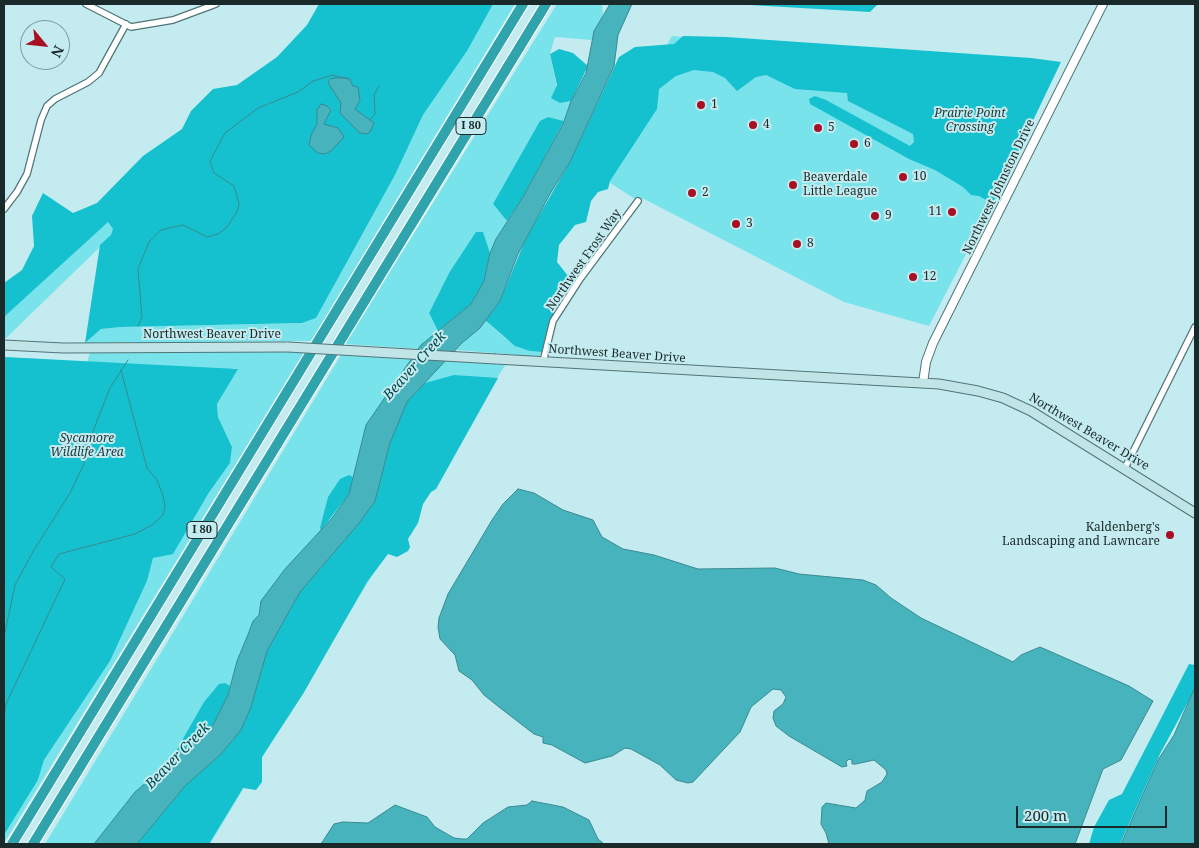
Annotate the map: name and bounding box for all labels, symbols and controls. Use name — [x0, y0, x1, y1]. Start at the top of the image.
north arrow — [20, 20, 70, 70]
text: N — [47, 42, 69, 61]
place label: 1 — [711, 98, 718, 112]
marker: 1 — [695, 99, 707, 111]
park label: Prairie Point Crossing — [934, 107, 1006, 135]
street label: Northwest Johnston Drive — [960, 117, 1038, 257]
road number: I 80 — [456, 118, 486, 134]
place label: 4 — [763, 118, 770, 132]
marker: 4 — [747, 119, 759, 131]
place label: 5 — [828, 121, 835, 135]
marker: 5 — [812, 122, 824, 134]
place label: 6 — [864, 137, 871, 151]
marker: 6 — [848, 138, 860, 150]
place label: 10 — [913, 170, 926, 184]
place label: Beaverdale Little League — [803, 171, 877, 199]
marker: 10 — [897, 171, 909, 183]
marker: Beaverdale Little League — [787, 179, 799, 191]
place label: 2 — [702, 186, 709, 200]
marker: 2 — [686, 187, 698, 199]
place label: 11 — [929, 205, 942, 219]
marker: 11 — [946, 206, 958, 218]
street label: Northwest Frost Way — [544, 207, 624, 313]
place label: 9 — [885, 209, 892, 223]
marker: 9 — [869, 210, 881, 222]
place label: 3 — [746, 217, 753, 231]
marker: 3 — [730, 218, 742, 230]
place label: 8 — [807, 237, 814, 251]
marker: 8 — [791, 238, 803, 250]
place label: 12 — [923, 270, 936, 284]
marker: 12 — [907, 271, 919, 283]
street label: Northwest Beaver Drive — [143, 328, 281, 342]
water label: Beaver Creek — [380, 329, 450, 403]
street label: Northwest Beaver Drive — [548, 342, 686, 366]
street label: Northwest Beaver Drive — [1026, 390, 1152, 474]
park label: Sycamore Wildlife Area — [50, 432, 124, 460]
place label: Kaldenberg's Landscaping and Lawncare — [1002, 521, 1160, 549]
road number: I 80 — [187, 522, 217, 538]
marker: Kaldenberg's Landscaping and Lawncare — [1164, 529, 1176, 541]
water label: Beaver Creek — [142, 719, 214, 793]
scale bar — [1019, 796, 1170, 828]
text: 200 m — [1024, 805, 1067, 825]

